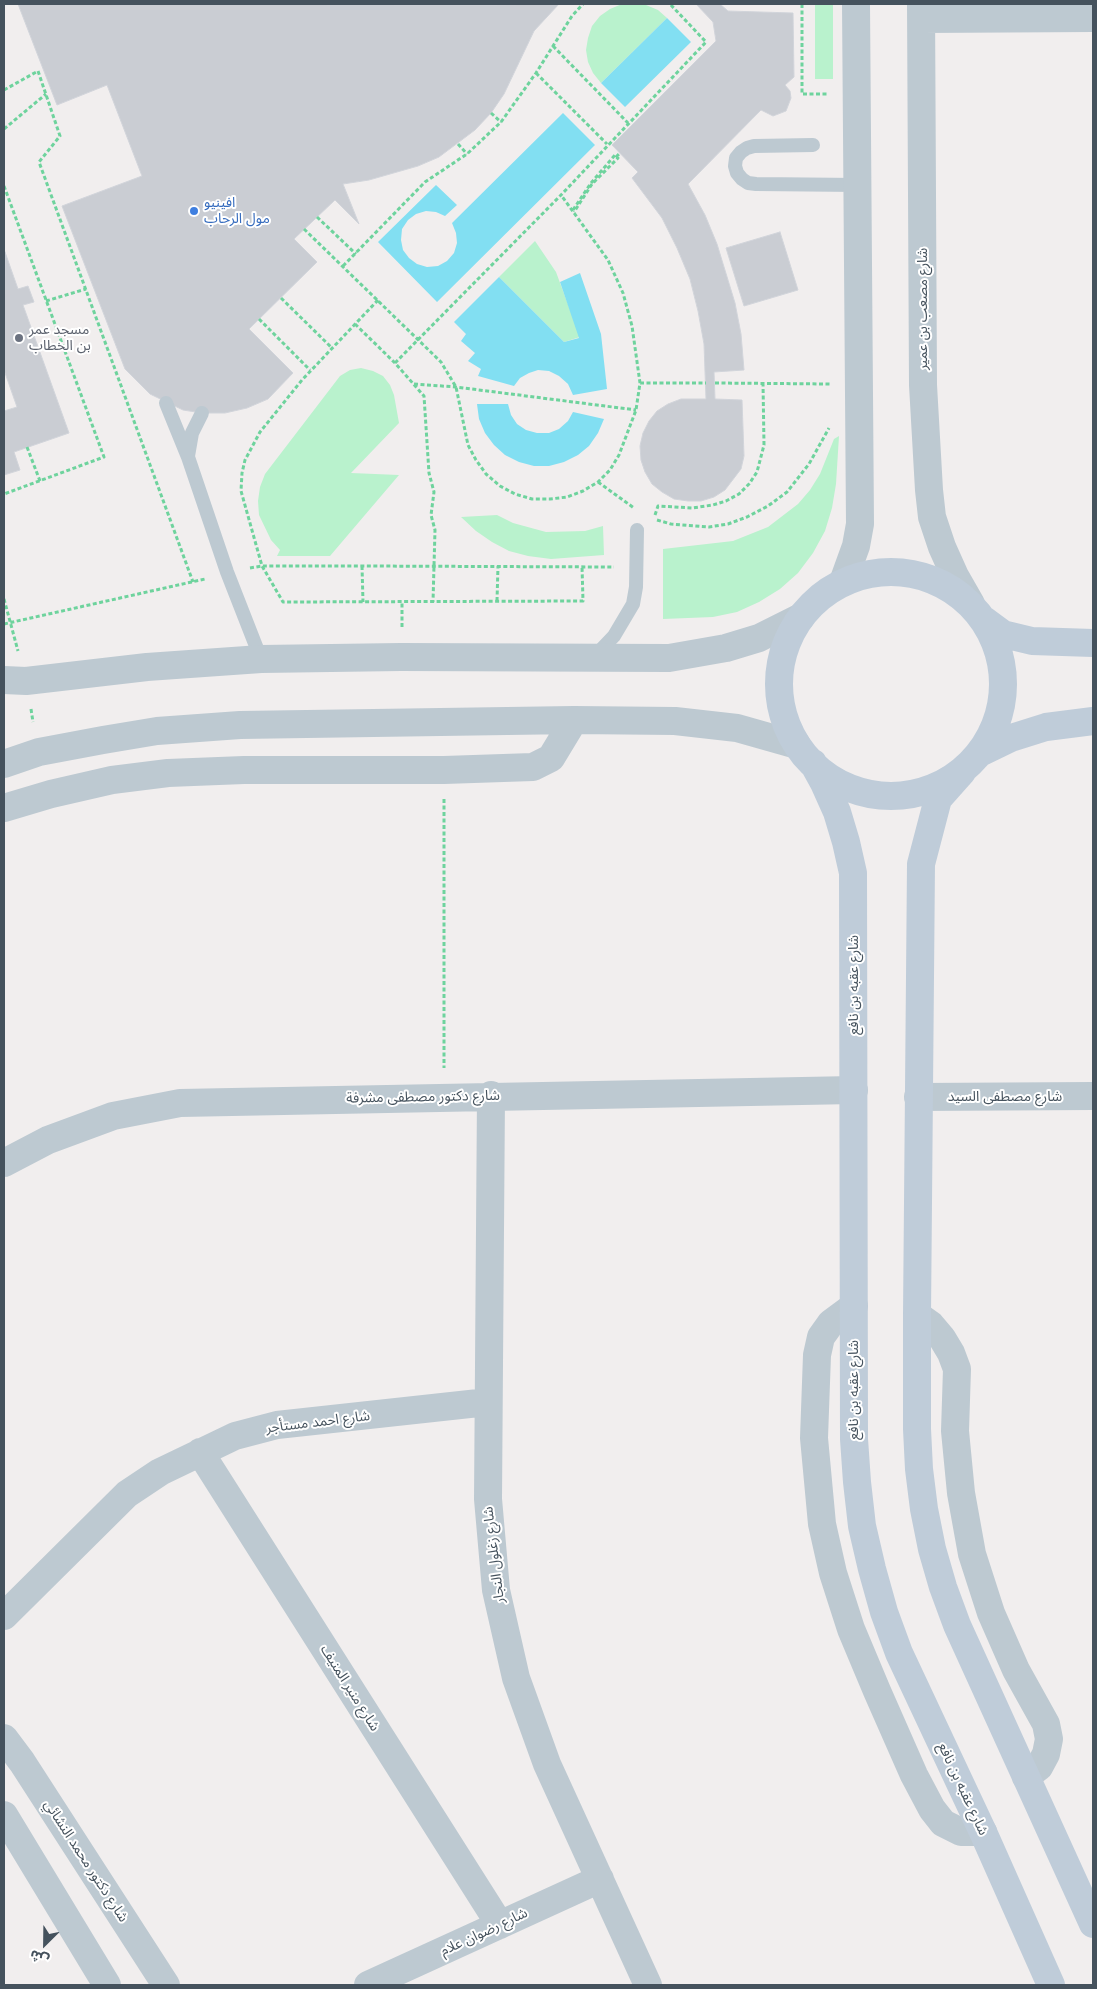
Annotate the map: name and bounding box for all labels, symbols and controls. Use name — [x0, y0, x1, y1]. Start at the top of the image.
place label: افينيو مول الرحاب — [204, 195, 270, 228]
marker: افينيو مول الرحاب — [188, 205, 200, 217]
street label: شارع مصعب بن عمير — [915, 248, 931, 370]
place label: مسجد عمر بن الخطاب — [29, 322, 91, 354]
marker: مسجد عمر بن الخطاب — [13, 332, 25, 344]
street label: شارع عقبه بن نافع — [846, 935, 862, 1035]
street label: شارع دكتور مصطفى مشرفة — [346, 1087, 500, 1107]
street label: شارع مصطفى السيد — [948, 1089, 1062, 1105]
street label: شارع عقبه بن نافع — [846, 1340, 862, 1440]
street label: شارع احمد مستأجر — [265, 1407, 371, 1437]
street label: شارع زغلول النجار — [480, 1506, 508, 1604]
street label: شارع منير المنيف — [317, 1642, 383, 1734]
street label: شارع عقبه بن نافع — [934, 1740, 992, 1838]
street label: شارع دكتور محمد النشائي — [40, 1797, 132, 1925]
street label: شارع رضوان علام — [438, 1904, 530, 1960]
north arrow — [20, 1919, 70, 1969]
text: ش — [27, 1947, 51, 1970]

